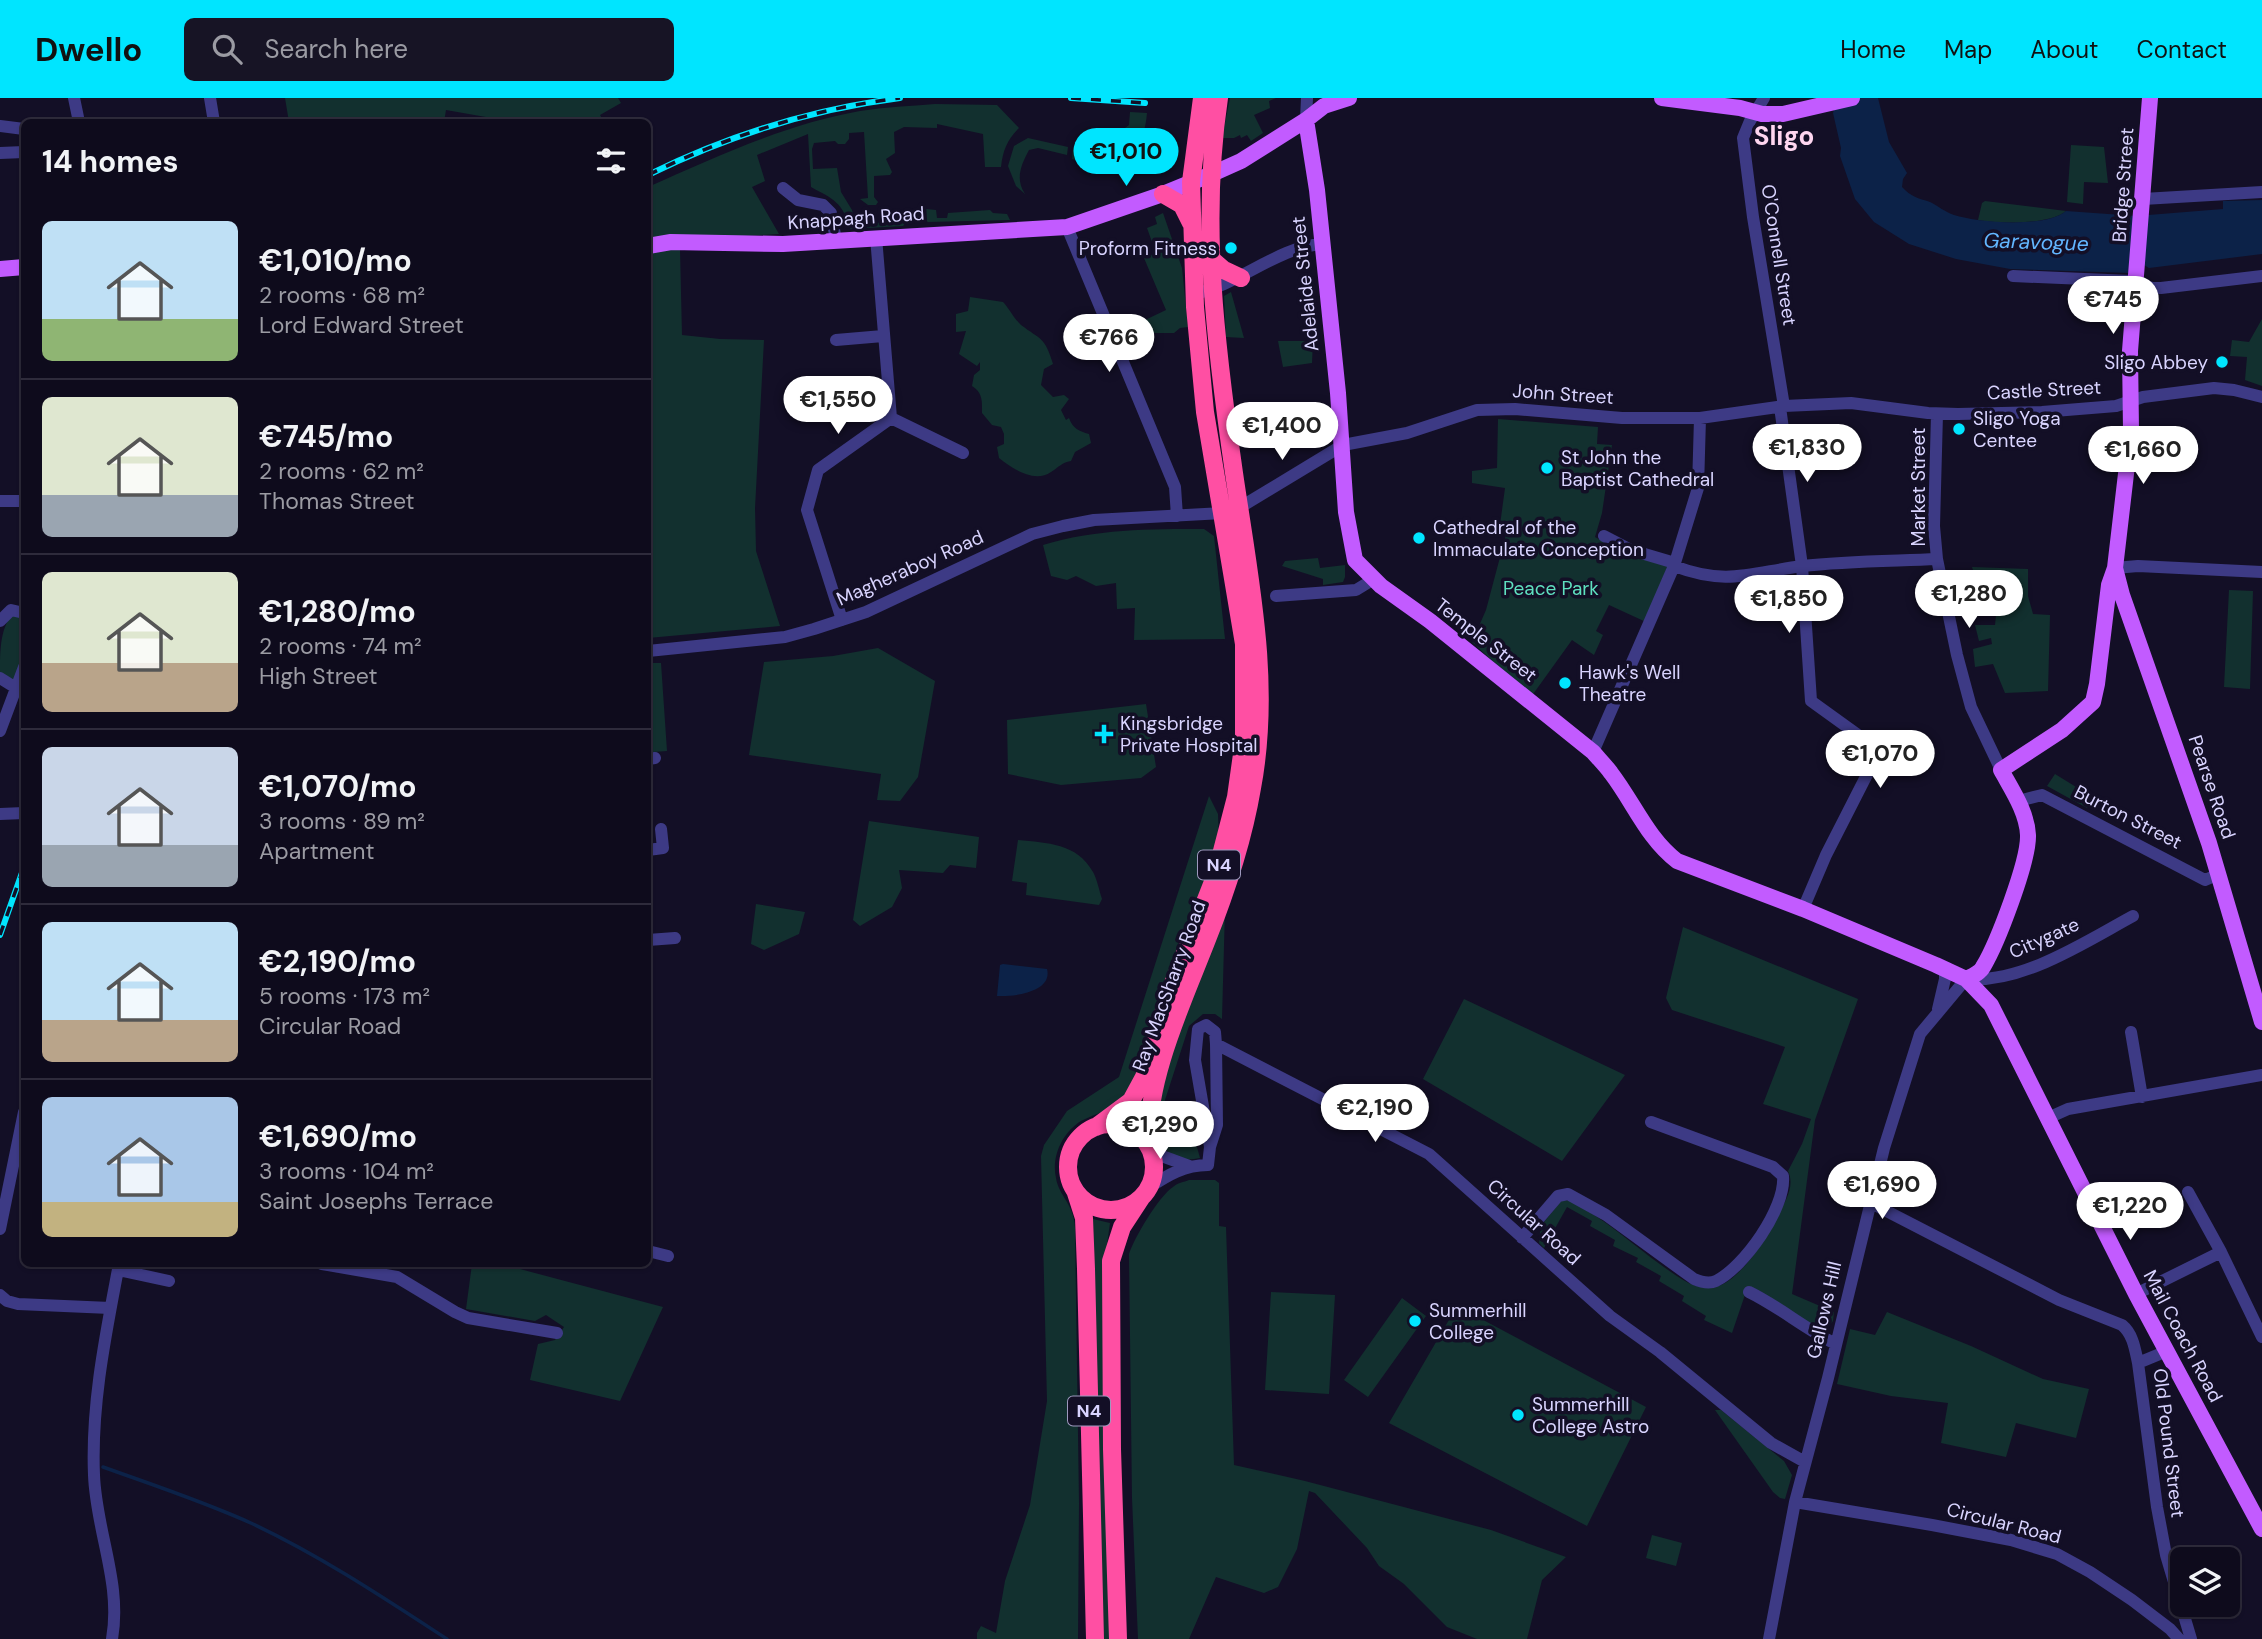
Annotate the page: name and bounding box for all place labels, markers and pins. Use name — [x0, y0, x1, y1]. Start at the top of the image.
pin: €1,010 — [1069, 129, 1183, 188]
place label: Proform Fitness — [1079, 236, 1217, 261]
marker: Proform Fitness — [1223, 240, 1239, 256]
pin: €745 — [2072, 276, 2154, 336]
pin: €766 — [1068, 314, 1150, 374]
place label: Sligo Abbey — [2104, 350, 2208, 375]
marker: Sligo Abbey — [2214, 354, 2230, 370]
pin: €1,550 — [781, 376, 895, 436]
pin: €1,400 — [1225, 402, 1339, 462]
place label: Sligo Yoga Centee — [1973, 406, 2061, 453]
marker: Sligo Yoga Centee — [1951, 421, 1967, 437]
pin: €1,830 — [1750, 424, 1864, 484]
pin: €1,660 — [2086, 426, 2200, 486]
place label: St John the Baptist Cathedral — [1561, 445, 1714, 492]
marker: St John the Baptist Cathedral — [1539, 460, 1555, 476]
place label: Cathedral of the Immaculate Conception — [1433, 515, 1644, 562]
marker: Cathedral of the Immaculate Conception — [1411, 530, 1427, 546]
pin: €1,280 — [1912, 570, 2026, 630]
pin: €1,850 — [1732, 575, 1846, 635]
place label: Hawk's Well Theatre — [1579, 660, 1680, 707]
marker: Hawk's Well Theatre — [1557, 675, 1573, 691]
place label: Kingsbridge Private Hospital — [1120, 711, 1257, 758]
marker: Kingsbridge Private Hospital — [1094, 724, 1114, 744]
pin: €1,070 — [1823, 730, 1937, 790]
pin: €2,190 — [1318, 1084, 1432, 1144]
pin: €1,290 — [1103, 1102, 1217, 1161]
pin: €1,690 — [1825, 1162, 1939, 1221]
pin: €1,220 — [2073, 1182, 2187, 1242]
place label: Summerhill College — [1429, 1298, 1527, 1345]
marker: Summerhill College — [1407, 1313, 1423, 1329]
place label: Summerhill College Astro — [1532, 1392, 1649, 1439]
marker: Summerhill College Astro — [1510, 1407, 1526, 1423]

